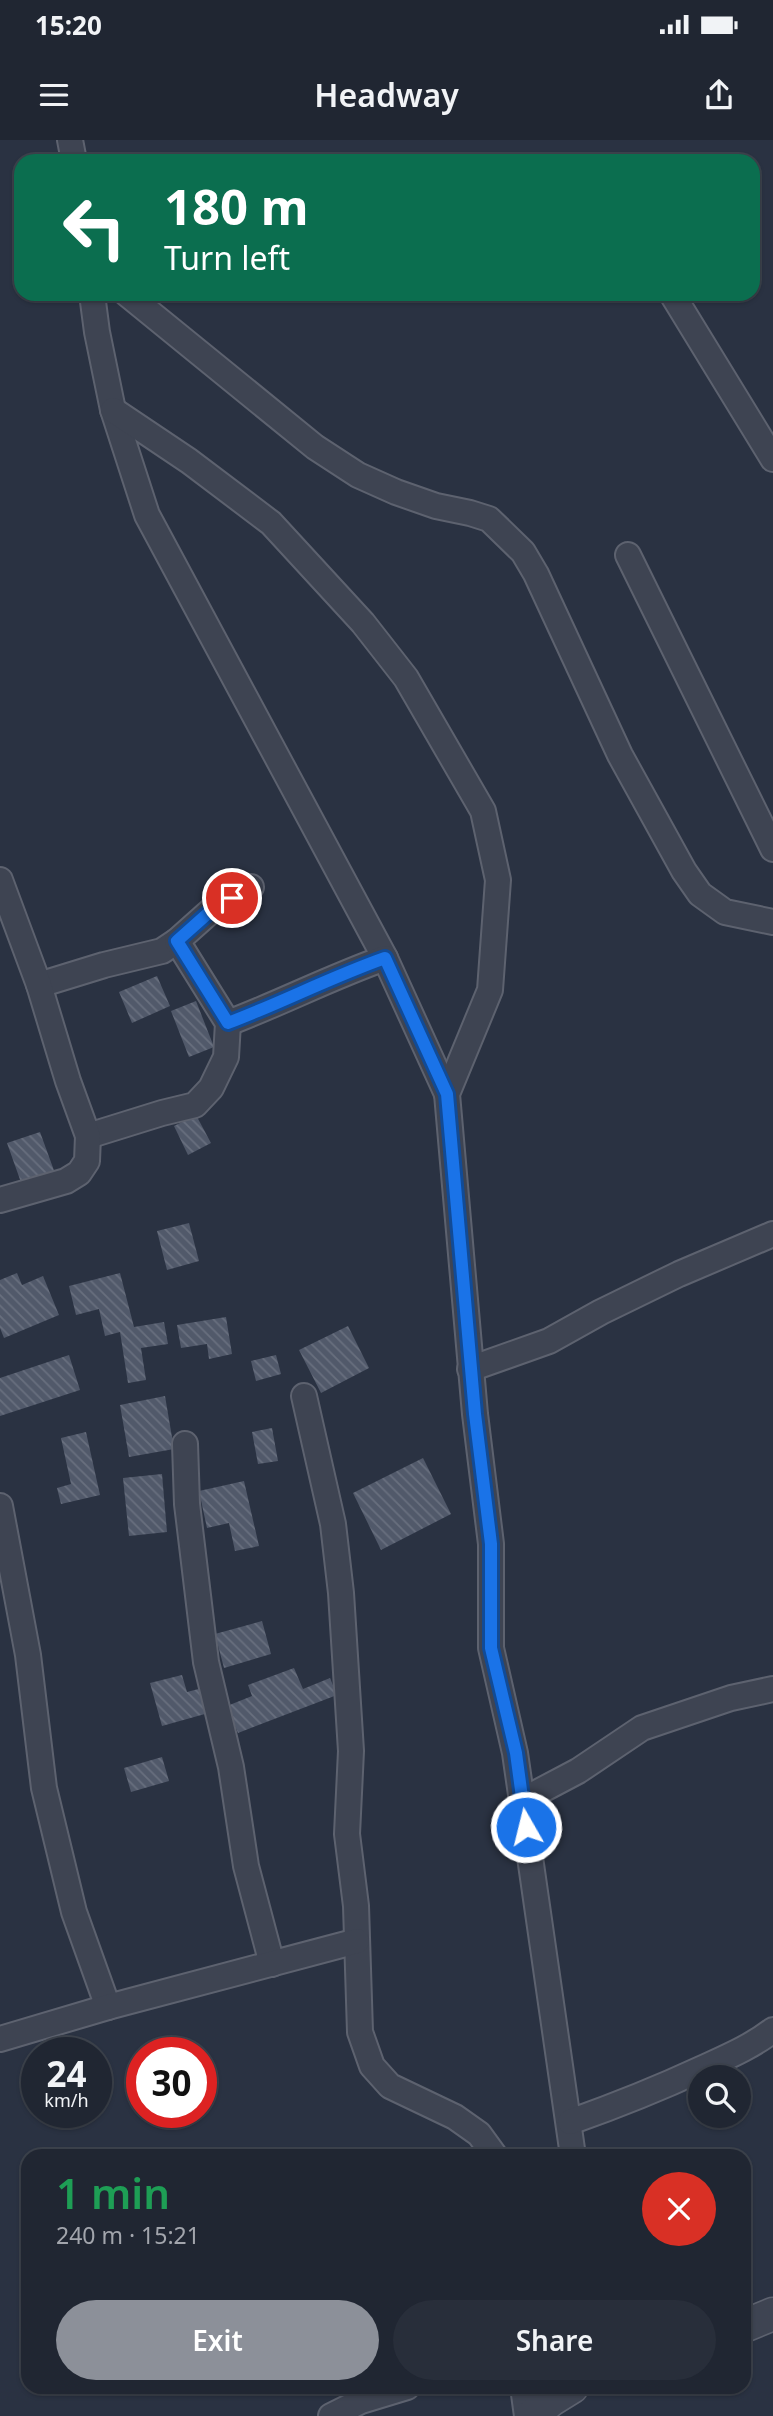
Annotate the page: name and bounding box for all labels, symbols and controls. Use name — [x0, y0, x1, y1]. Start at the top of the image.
text: 15:20 — [35, 7, 102, 43]
text: Headway — [314, 73, 459, 116]
icon: menu — [35, 76, 73, 114]
icon: share — [700, 76, 738, 114]
text: 180 m — [164, 173, 309, 239]
icon: left — [49, 182, 140, 273]
text: Turn left — [164, 236, 290, 279]
pin — [202, 868, 262, 928]
icon: arrive — [213, 879, 251, 917]
position arrow — [489, 1790, 563, 1864]
speed limit sign: 30 — [126, 2037, 217, 2128]
text: 24 — [46, 2050, 87, 2097]
map controls — [688, 2065, 751, 2128]
button: search — [688, 2065, 751, 2128]
text: km/h — [44, 2088, 89, 2112]
text: 1 min — [56, 2164, 170, 2221]
button: close — [642, 2172, 716, 2246]
text: 240 m · 15:21 — [56, 2219, 200, 2251]
button: Exit — [56, 2300, 379, 2380]
button: Share — [393, 2300, 716, 2380]

